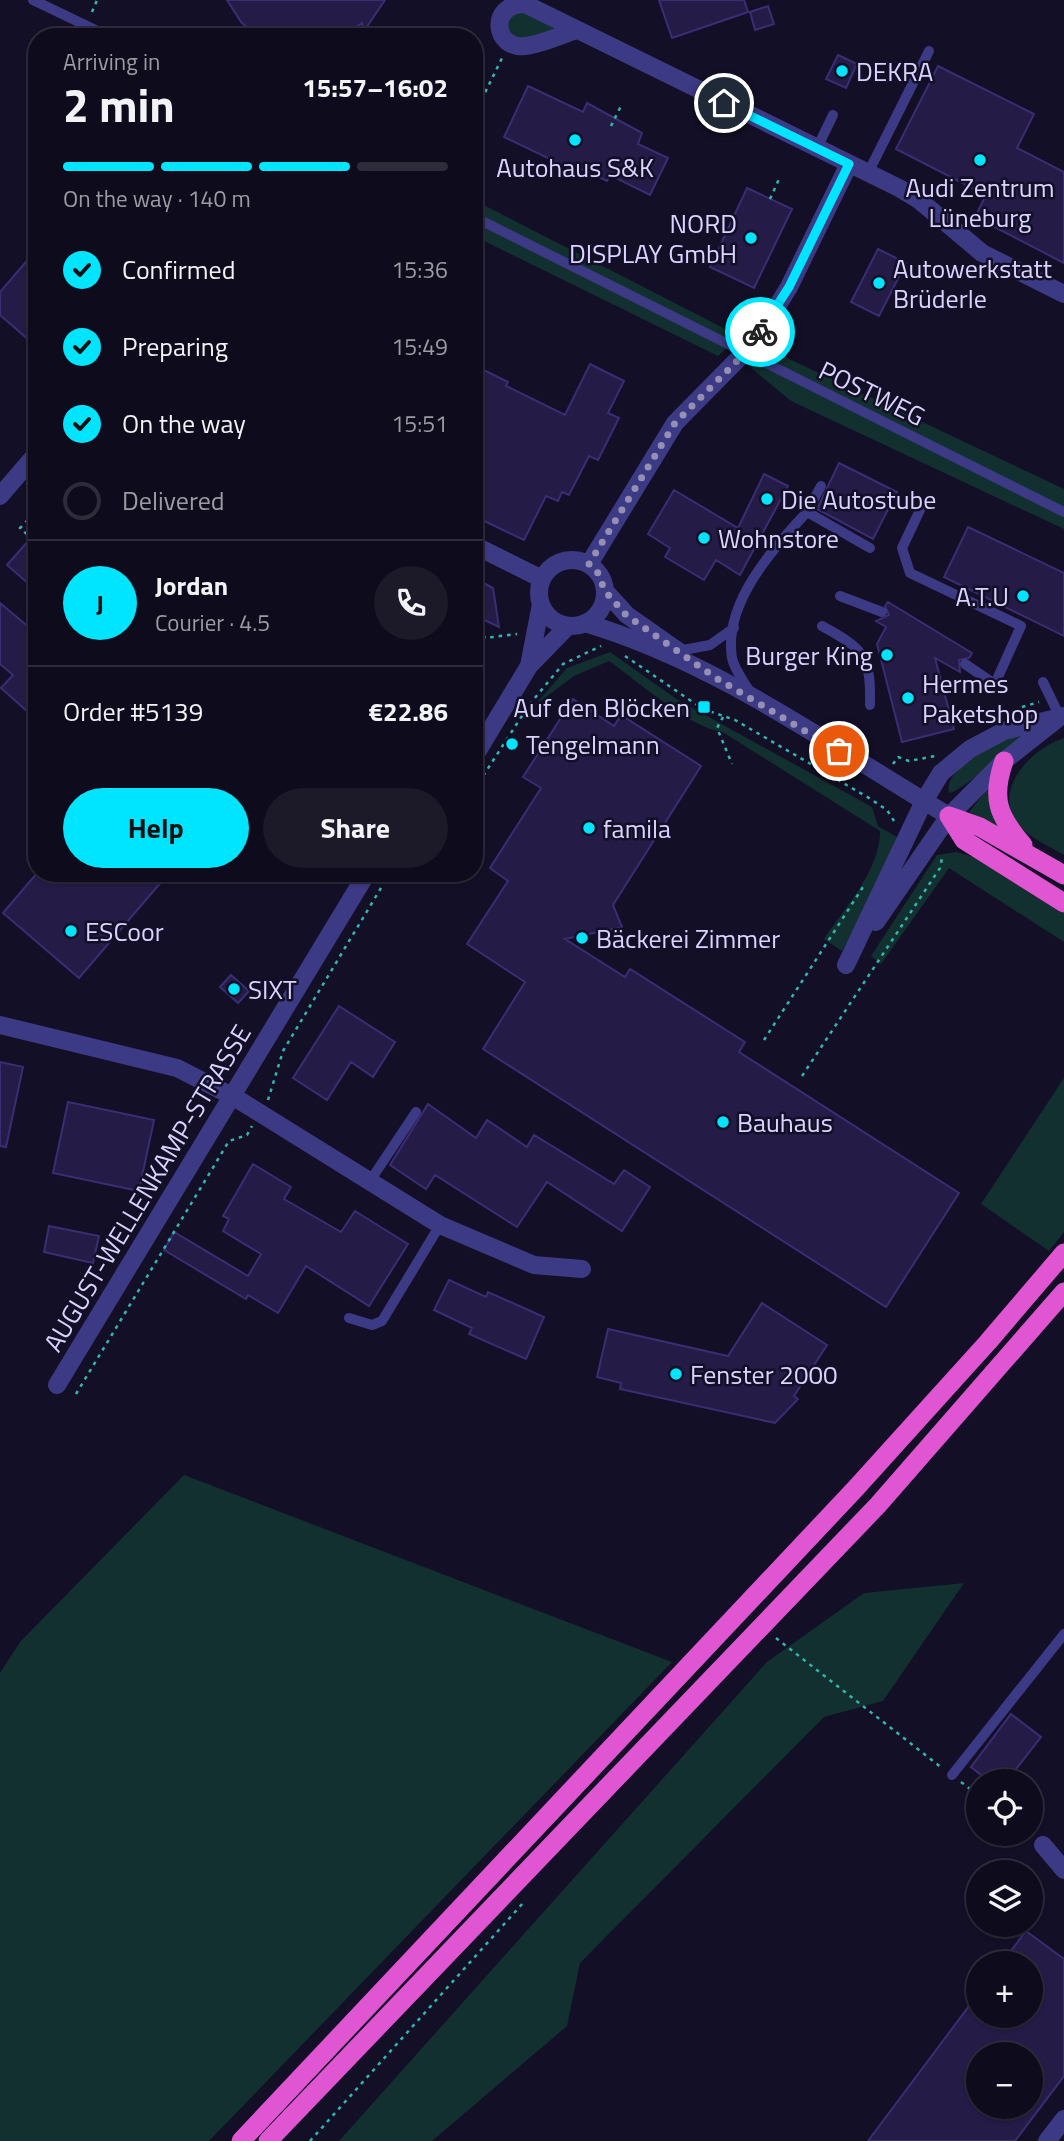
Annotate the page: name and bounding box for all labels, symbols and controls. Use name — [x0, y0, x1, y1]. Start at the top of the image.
text: Arriving in — [63, 44, 160, 79]
place label: DEKRA — [856, 52, 933, 91]
marker: DEKRA — [834, 63, 850, 79]
text: 15:57–16:02 — [302, 68, 448, 107]
text: 2 min — [63, 70, 175, 140]
pin — [694, 73, 754, 133]
icon: home — [705, 84, 743, 122]
marker: Autohaus S&K — [567, 132, 583, 148]
place label: Autohaus S&K — [496, 148, 654, 187]
marker: Audi Zentrum Lüneburg — [972, 152, 988, 168]
place label: Audi Zentrum Lüneburg — [906, 168, 1054, 237]
text: On the way · 140 m — [63, 181, 251, 216]
place label: NORD DISPLAY GmbH — [569, 204, 737, 273]
marker: NORD DISPLAY GmbH — [743, 230, 759, 246]
place label: Autowerkstatt Brüderle — [893, 249, 1052, 318]
text: Confirmed — [122, 250, 236, 289]
icon: check — [63, 251, 101, 289]
text: 15:36 — [391, 252, 448, 287]
marker: Autowerkstatt Brüderle — [871, 275, 887, 291]
courier — [725, 297, 795, 367]
icon: bike — [741, 313, 779, 351]
text: Preparing — [122, 327, 228, 366]
icon: check — [63, 328, 101, 366]
text: 15:49 — [391, 329, 448, 364]
street label: POSTWEG — [812, 351, 932, 435]
text: On the way — [122, 404, 246, 443]
icon: check — [63, 405, 101, 443]
text: 15:51 — [391, 406, 448, 441]
place label: Die Autostube — [781, 480, 936, 519]
text: Delivered — [122, 481, 225, 520]
marker: Die Autostube — [759, 491, 775, 507]
place label: Wohnstore — [718, 519, 839, 558]
marker: Wohnstore — [696, 530, 712, 546]
text: Jordan — [155, 566, 228, 605]
button: phone — [374, 566, 448, 640]
place label: A.T.U — [955, 577, 1009, 616]
text: J — [96, 584, 104, 623]
marker: A.T.U — [1015, 588, 1031, 604]
text: Courier · 4.5 — [155, 605, 270, 640]
place label: Burger King — [745, 636, 873, 675]
marker: Burger King — [879, 647, 895, 663]
place label: Hermes Paketshop — [922, 664, 1038, 733]
place label: Auf den Blöcken — [514, 688, 690, 727]
marker: Hermes Paketshop — [900, 690, 916, 706]
text: Order #5139 — [63, 692, 203, 731]
text: €22.86 — [369, 692, 448, 731]
marker: Auf den Blöcken — [696, 699, 712, 715]
pin — [809, 721, 869, 781]
place label: Tengelmann — [526, 725, 660, 764]
icon: bag — [820, 732, 858, 770]
marker: Tengelmann — [504, 736, 520, 752]
button: Help — [63, 788, 249, 868]
button: Share — [263, 788, 448, 868]
place label: famila — [603, 809, 671, 848]
marker: famila — [581, 820, 597, 836]
place label: ESCoor — [85, 912, 164, 951]
place label: Bäckerei Zimmer — [596, 919, 780, 958]
marker: ESCoor — [63, 923, 79, 939]
marker: Bäckerei Zimmer — [574, 930, 590, 946]
place label: SIXT — [248, 970, 297, 1009]
marker: SIXT — [226, 981, 242, 997]
street label: AUGUST-WELLENKAMP-STRASSE — [34, 1017, 260, 1359]
place label: Bauhaus — [737, 1103, 833, 1142]
marker: Bauhaus — [715, 1114, 731, 1130]
place label: Fenster 2000 — [690, 1355, 838, 1394]
marker: Fenster 2000 — [668, 1366, 684, 1382]
map controls — [966, 1769, 1043, 2119]
button: locate — [966, 1769, 1043, 1846]
button: layers — [966, 1860, 1043, 1937]
button: + — [966, 1951, 1043, 2028]
button: − — [966, 2042, 1043, 2119]

